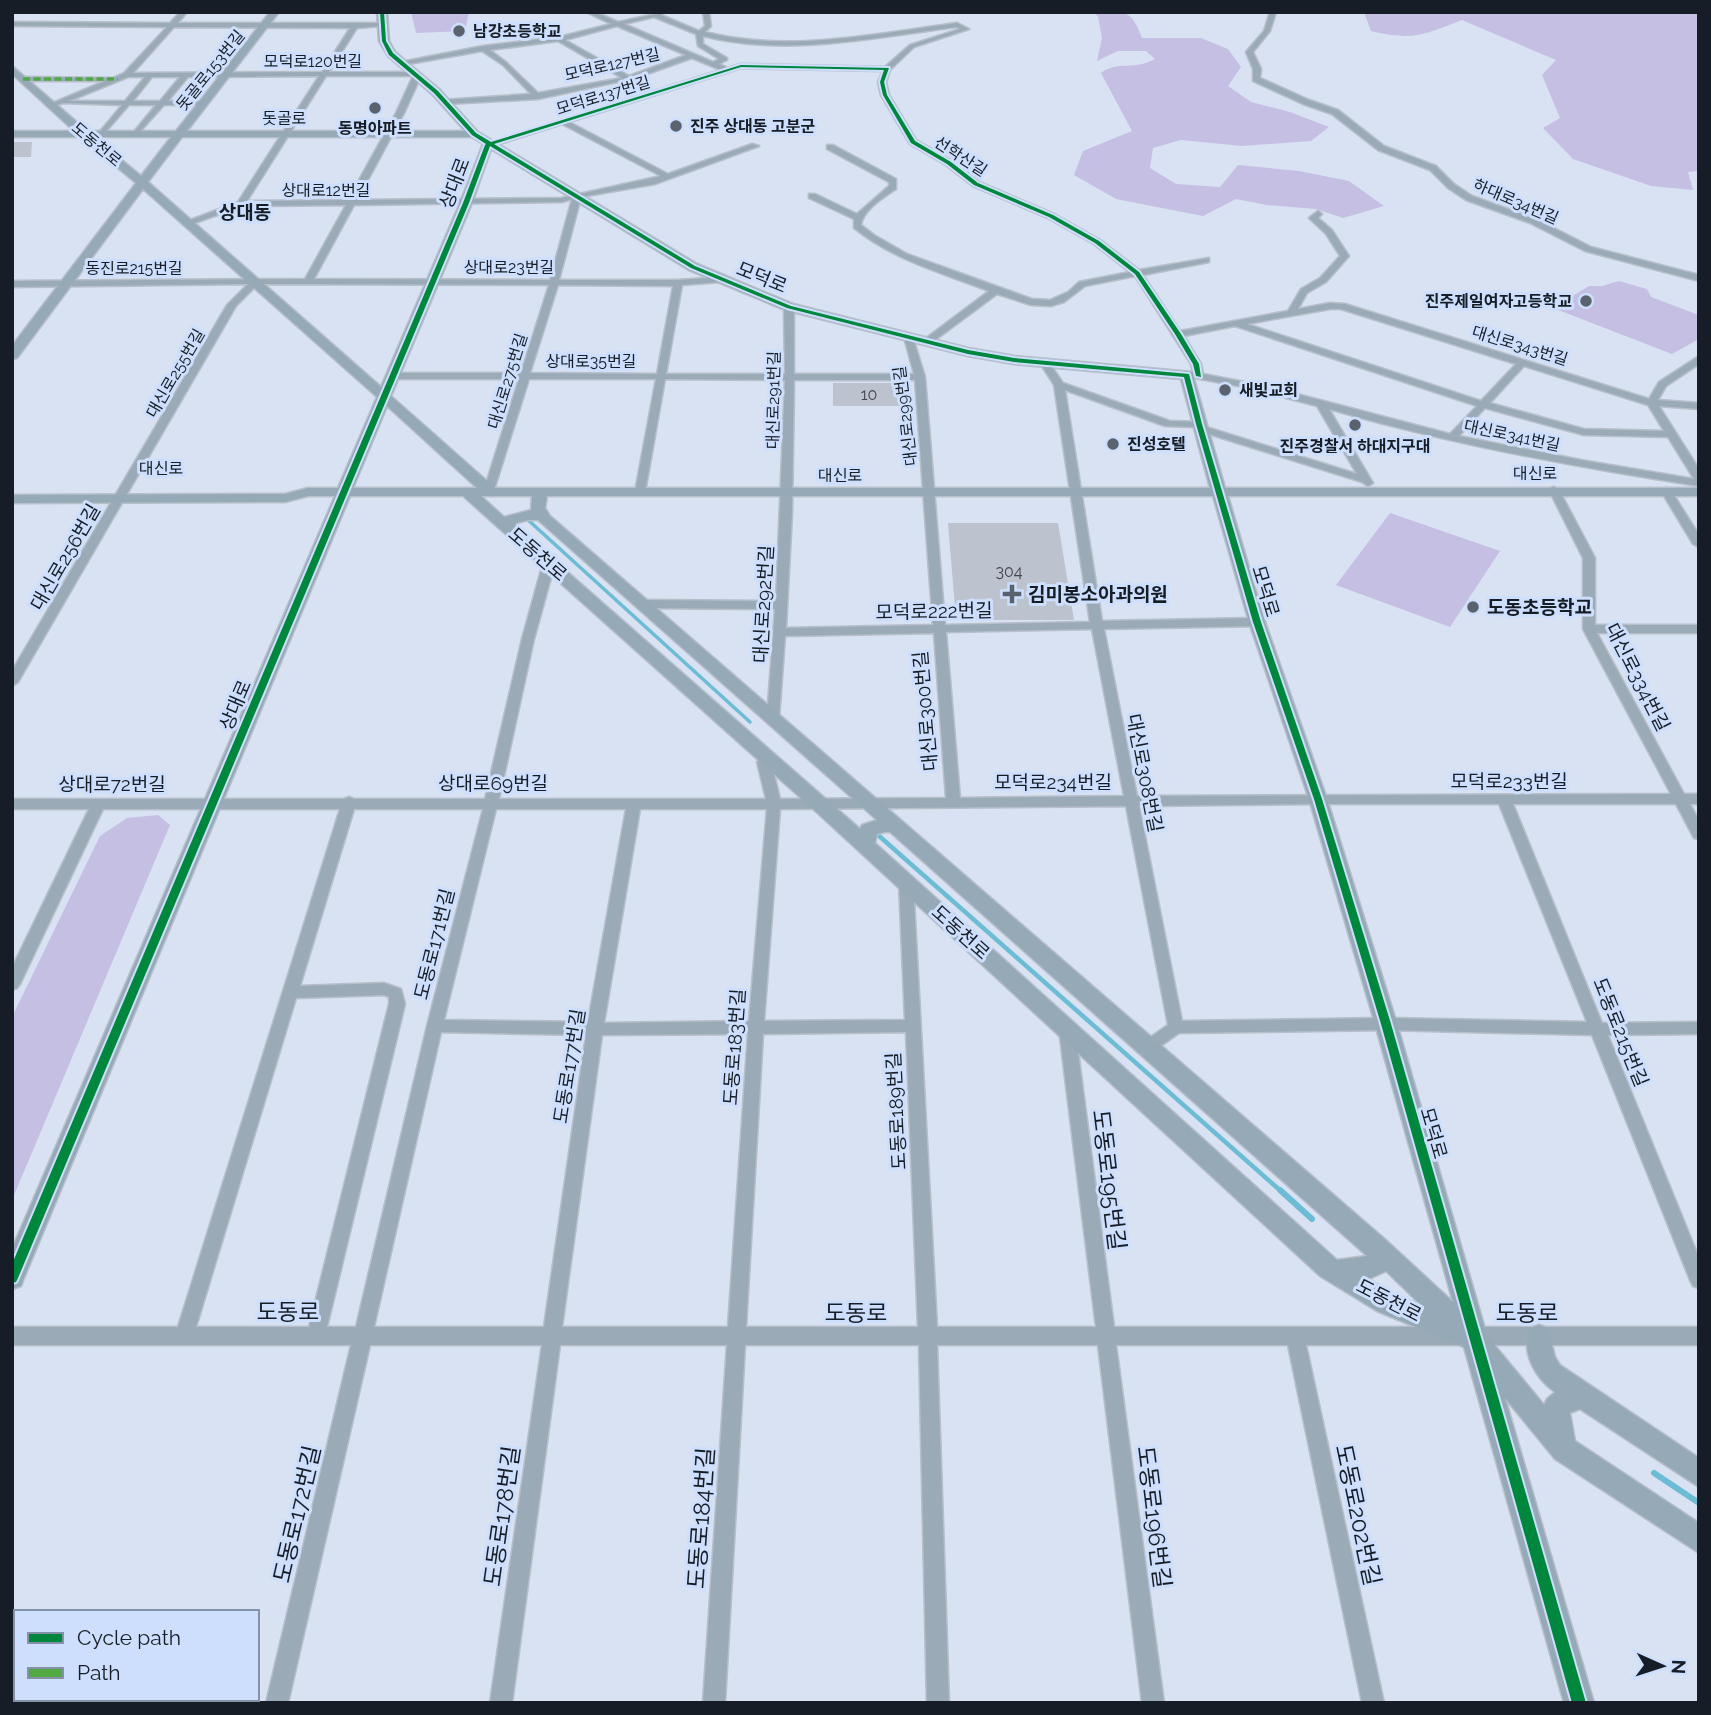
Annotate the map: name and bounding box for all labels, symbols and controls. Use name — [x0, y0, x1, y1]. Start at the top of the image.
place label: 남강초등학교 — [473, 22, 562, 41]
marker: 남강초등학교 — [451, 23, 467, 39]
street label: 돗골로153번길 — [172, 26, 249, 114]
street label: 모덕로127번길 — [563, 44, 662, 85]
street label: 모덕로120번길 — [264, 52, 362, 71]
street label: 모덕로137번길 — [554, 72, 653, 119]
marker: 동명아파트 — [367, 100, 383, 116]
street label: 돗골로 — [262, 109, 306, 128]
place label: 진주 상대동 고분군 — [690, 117, 815, 136]
street label: 도동천로 — [68, 118, 126, 171]
marker: 진주 상대동 고분군 — [668, 118, 684, 134]
place label: 동명아파트 — [338, 119, 412, 138]
street label: 선학산길 — [931, 132, 991, 180]
street label: 상대로 — [434, 155, 474, 211]
street label: 하대로34번길 — [1470, 175, 1561, 228]
street label: 상대로12번길 — [282, 181, 370, 200]
district label: 상대동 — [219, 201, 271, 223]
street label: 모덕로 — [734, 257, 790, 297]
street label: 상대로23번길 — [464, 258, 554, 277]
street label: 동진로215번길 — [85, 259, 183, 278]
place label: 진주제일여자고등학교 — [1425, 292, 1572, 311]
marker: 진주제일여자고등학교 — [1578, 293, 1594, 309]
street label: 대신로343번길 — [1470, 322, 1570, 369]
street label: 대신로255번길 — [142, 325, 209, 421]
street label: 대신로275번길 — [484, 331, 531, 431]
street label: 대신로291번길 — [763, 351, 784, 449]
street label: 상대로35번길 — [546, 352, 636, 371]
street label: 대신로299번길 — [890, 365, 921, 467]
place label: 새빛교회 — [1239, 381, 1298, 400]
marker: 새빛교회 — [1217, 382, 1233, 398]
house number: 10 — [861, 385, 877, 404]
street label: 대신로341번길 — [1462, 416, 1562, 455]
marker: 진주경찰서 하대지구대 — [1347, 417, 1363, 433]
place label: 진성호텔 — [1127, 435, 1186, 454]
marker: 진성호텔 — [1105, 436, 1121, 452]
place label: 진주경찰서 하대지구대 — [1279, 437, 1431, 456]
street label: 대신로 — [139, 459, 183, 478]
street label: 대신로 — [1513, 464, 1557, 483]
street label: 대신로 — [818, 466, 862, 485]
street label: 대신로256번길 — [26, 500, 104, 614]
street label: 도동천로 — [504, 523, 572, 585]
street label: 대신로292번길 — [749, 544, 777, 664]
house number: 304 — [995, 562, 1023, 581]
street label: 모덕로 — [1248, 563, 1284, 619]
place label: 김미봉소아과의원 — [1028, 583, 1168, 605]
marker: 김미봉소아과의원 — [1002, 584, 1022, 604]
place label: 도동초등학교 — [1487, 596, 1592, 618]
street label: 모덕로222번길 — [875, 599, 993, 623]
marker: 도동초등학교 — [1465, 599, 1481, 615]
street label: 대신로334번길 — [1601, 619, 1675, 735]
street label: 대신로300번길 — [909, 650, 941, 772]
street label: 상대로 — [215, 677, 255, 733]
street label: 대신로308번길 — [1123, 712, 1167, 834]
street label: 모덕로233번길 — [1450, 770, 1568, 792]
street label: 모덕로234번길 — [994, 771, 1112, 793]
street label: 상대로69번길 — [438, 772, 548, 794]
street label: 상대로72번길 — [58, 773, 166, 795]
street label: 도동로171번길 — [410, 886, 458, 1002]
street label: 도동천로 — [928, 900, 994, 964]
street label: 도동로215번길 — [1589, 974, 1653, 1090]
street label: 도동로183번길 — [719, 988, 749, 1106]
street label: 도동로177번길 — [549, 1007, 589, 1125]
street label: 도동로189번길 — [882, 1052, 910, 1170]
street label: 모덕로 — [1416, 1105, 1452, 1161]
street label: 도동로195번길 — [1087, 1108, 1132, 1252]
street label: 도동천로 — [1353, 1274, 1425, 1326]
street label: 도동로 — [256, 1298, 320, 1325]
street label: 도동로 — [824, 1299, 888, 1326]
street label: 도동로 — [1495, 1299, 1559, 1326]
street label: 도동로202번길 — [1330, 1442, 1387, 1588]
street label: 도동로172번길 — [268, 1443, 325, 1585]
street label: 도동로178번길 — [478, 1444, 525, 1588]
street label: 도동로196번길 — [1132, 1444, 1177, 1590]
street label: 도동로184번길 — [682, 1446, 719, 1590]
legend — [14, 1610, 259, 1701]
text: Cycle path — [77, 1625, 181, 1650]
north arrow — [1627, 1631, 1697, 1701]
text: N — [1668, 1659, 1690, 1675]
text: Path — [77, 1660, 121, 1685]

